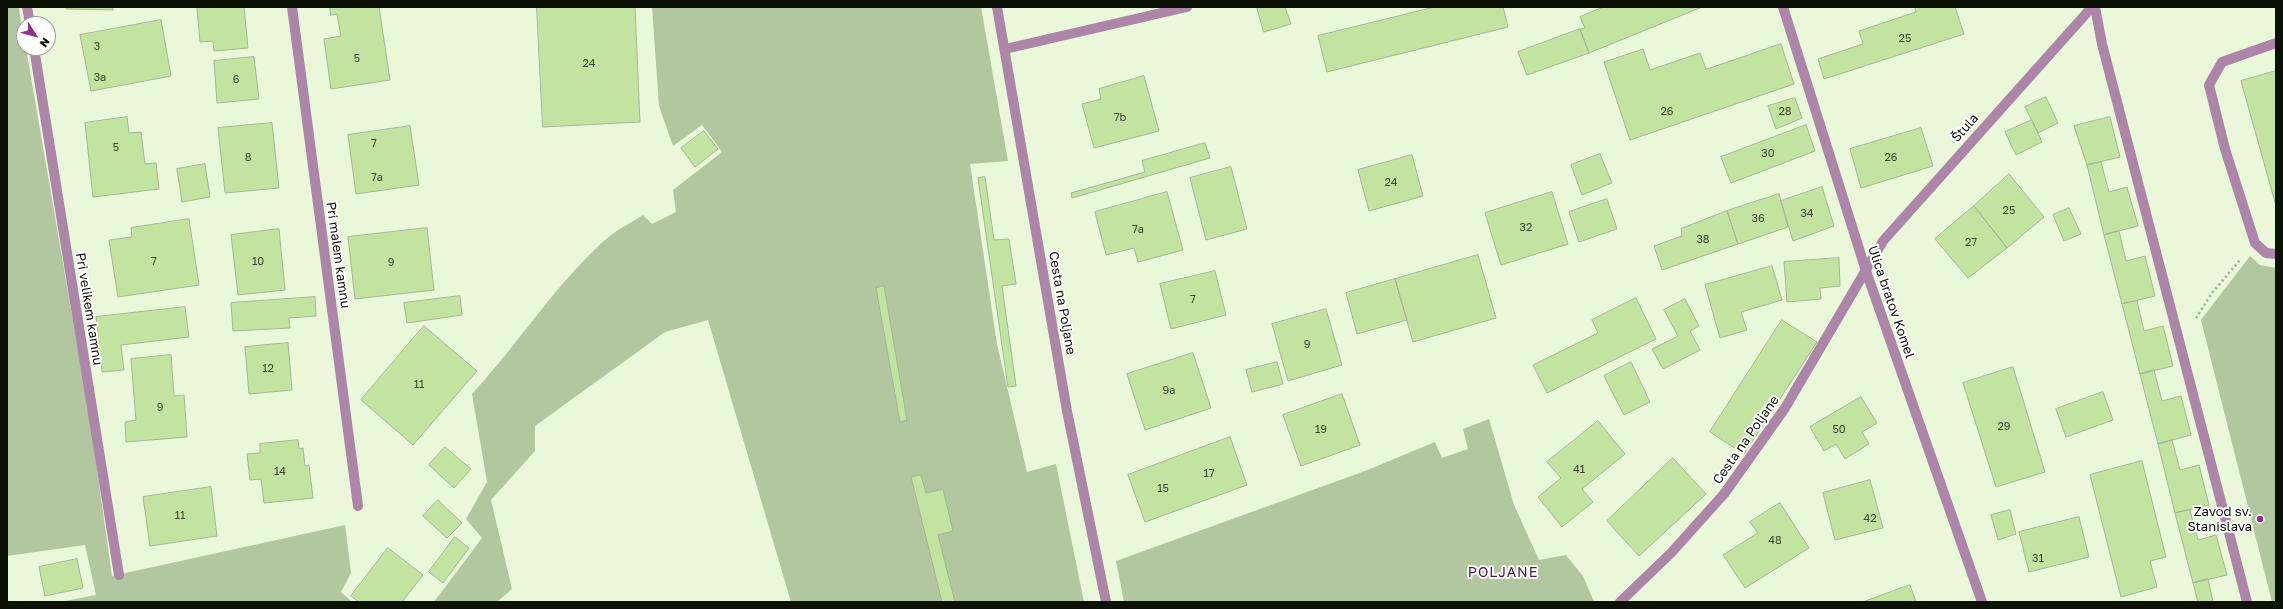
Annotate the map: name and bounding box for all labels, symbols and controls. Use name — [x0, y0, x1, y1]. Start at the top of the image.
north arrow — [16, 16, 56, 56]
house number: 25 — [1899, 32, 1911, 46]
text: N — [38, 36, 53, 50]
house number: 3 — [94, 40, 100, 54]
house number: 5 — [354, 52, 360, 66]
house number: 24 — [582, 57, 596, 71]
house number: 3a — [94, 71, 106, 85]
house number: 6 — [233, 73, 239, 87]
house number: 26 — [1660, 105, 1674, 119]
house number: 28 — [1778, 105, 1792, 119]
house number: 7b — [1114, 111, 1126, 125]
street label: Štula — [1948, 111, 1982, 145]
house number: 7 — [371, 137, 377, 151]
house number: 5 — [113, 141, 119, 155]
house number: 30 — [1761, 147, 1775, 161]
house number: 8 — [245, 151, 251, 165]
house number: 26 — [1884, 151, 1898, 165]
house number: 7a — [371, 171, 383, 185]
house number: 24 — [1384, 176, 1398, 190]
street label: Pri malem kamnu — [323, 201, 353, 309]
house number: 25 — [2003, 204, 2015, 218]
house number: 34 — [1800, 207, 1814, 221]
house number: 36 — [1751, 212, 1765, 226]
house number: 32 — [1520, 221, 1532, 235]
house number: 7a — [1132, 223, 1144, 237]
house number: 38 — [1696, 233, 1710, 247]
house number: 27 — [1965, 236, 1977, 250]
street label: Ulica bratov Komel — [1864, 244, 1918, 360]
street label: Cesta na Poljane — [1045, 250, 1079, 356]
street label: Pri velikem kamnu — [72, 252, 106, 366]
house number: 7 — [151, 255, 157, 269]
house number: 10 — [252, 255, 264, 269]
house number: 9 — [388, 256, 394, 270]
house number: 7 — [1190, 293, 1196, 307]
house number: 9 — [1304, 338, 1310, 352]
house number: 12 — [262, 362, 274, 376]
house number: 11 — [414, 378, 424, 392]
house number: 9a — [1163, 384, 1175, 398]
street label: Cesta na Poljane — [1710, 393, 1782, 487]
house number: 9 — [157, 401, 163, 415]
house number: 29 — [1997, 420, 2011, 434]
house number: 19 — [1315, 423, 1327, 437]
house number: 50 — [1832, 423, 1846, 437]
house number: 41 — [1573, 463, 1585, 477]
house number: 14 — [274, 465, 286, 479]
house number: 17 — [1203, 467, 1215, 481]
house number: 15 — [1157, 482, 1169, 496]
place label: Zavod sv. Stanislava — [2188, 504, 2252, 535]
house number: 11 — [175, 509, 185, 523]
house number: 42 — [1863, 512, 1877, 526]
marker: Zavod sv. Stanislava — [2255, 514, 2265, 524]
house number: 48 — [1768, 534, 1782, 548]
house number: 31 — [2032, 552, 2044, 566]
district label: POLJANE — [1468, 565, 1538, 581]

